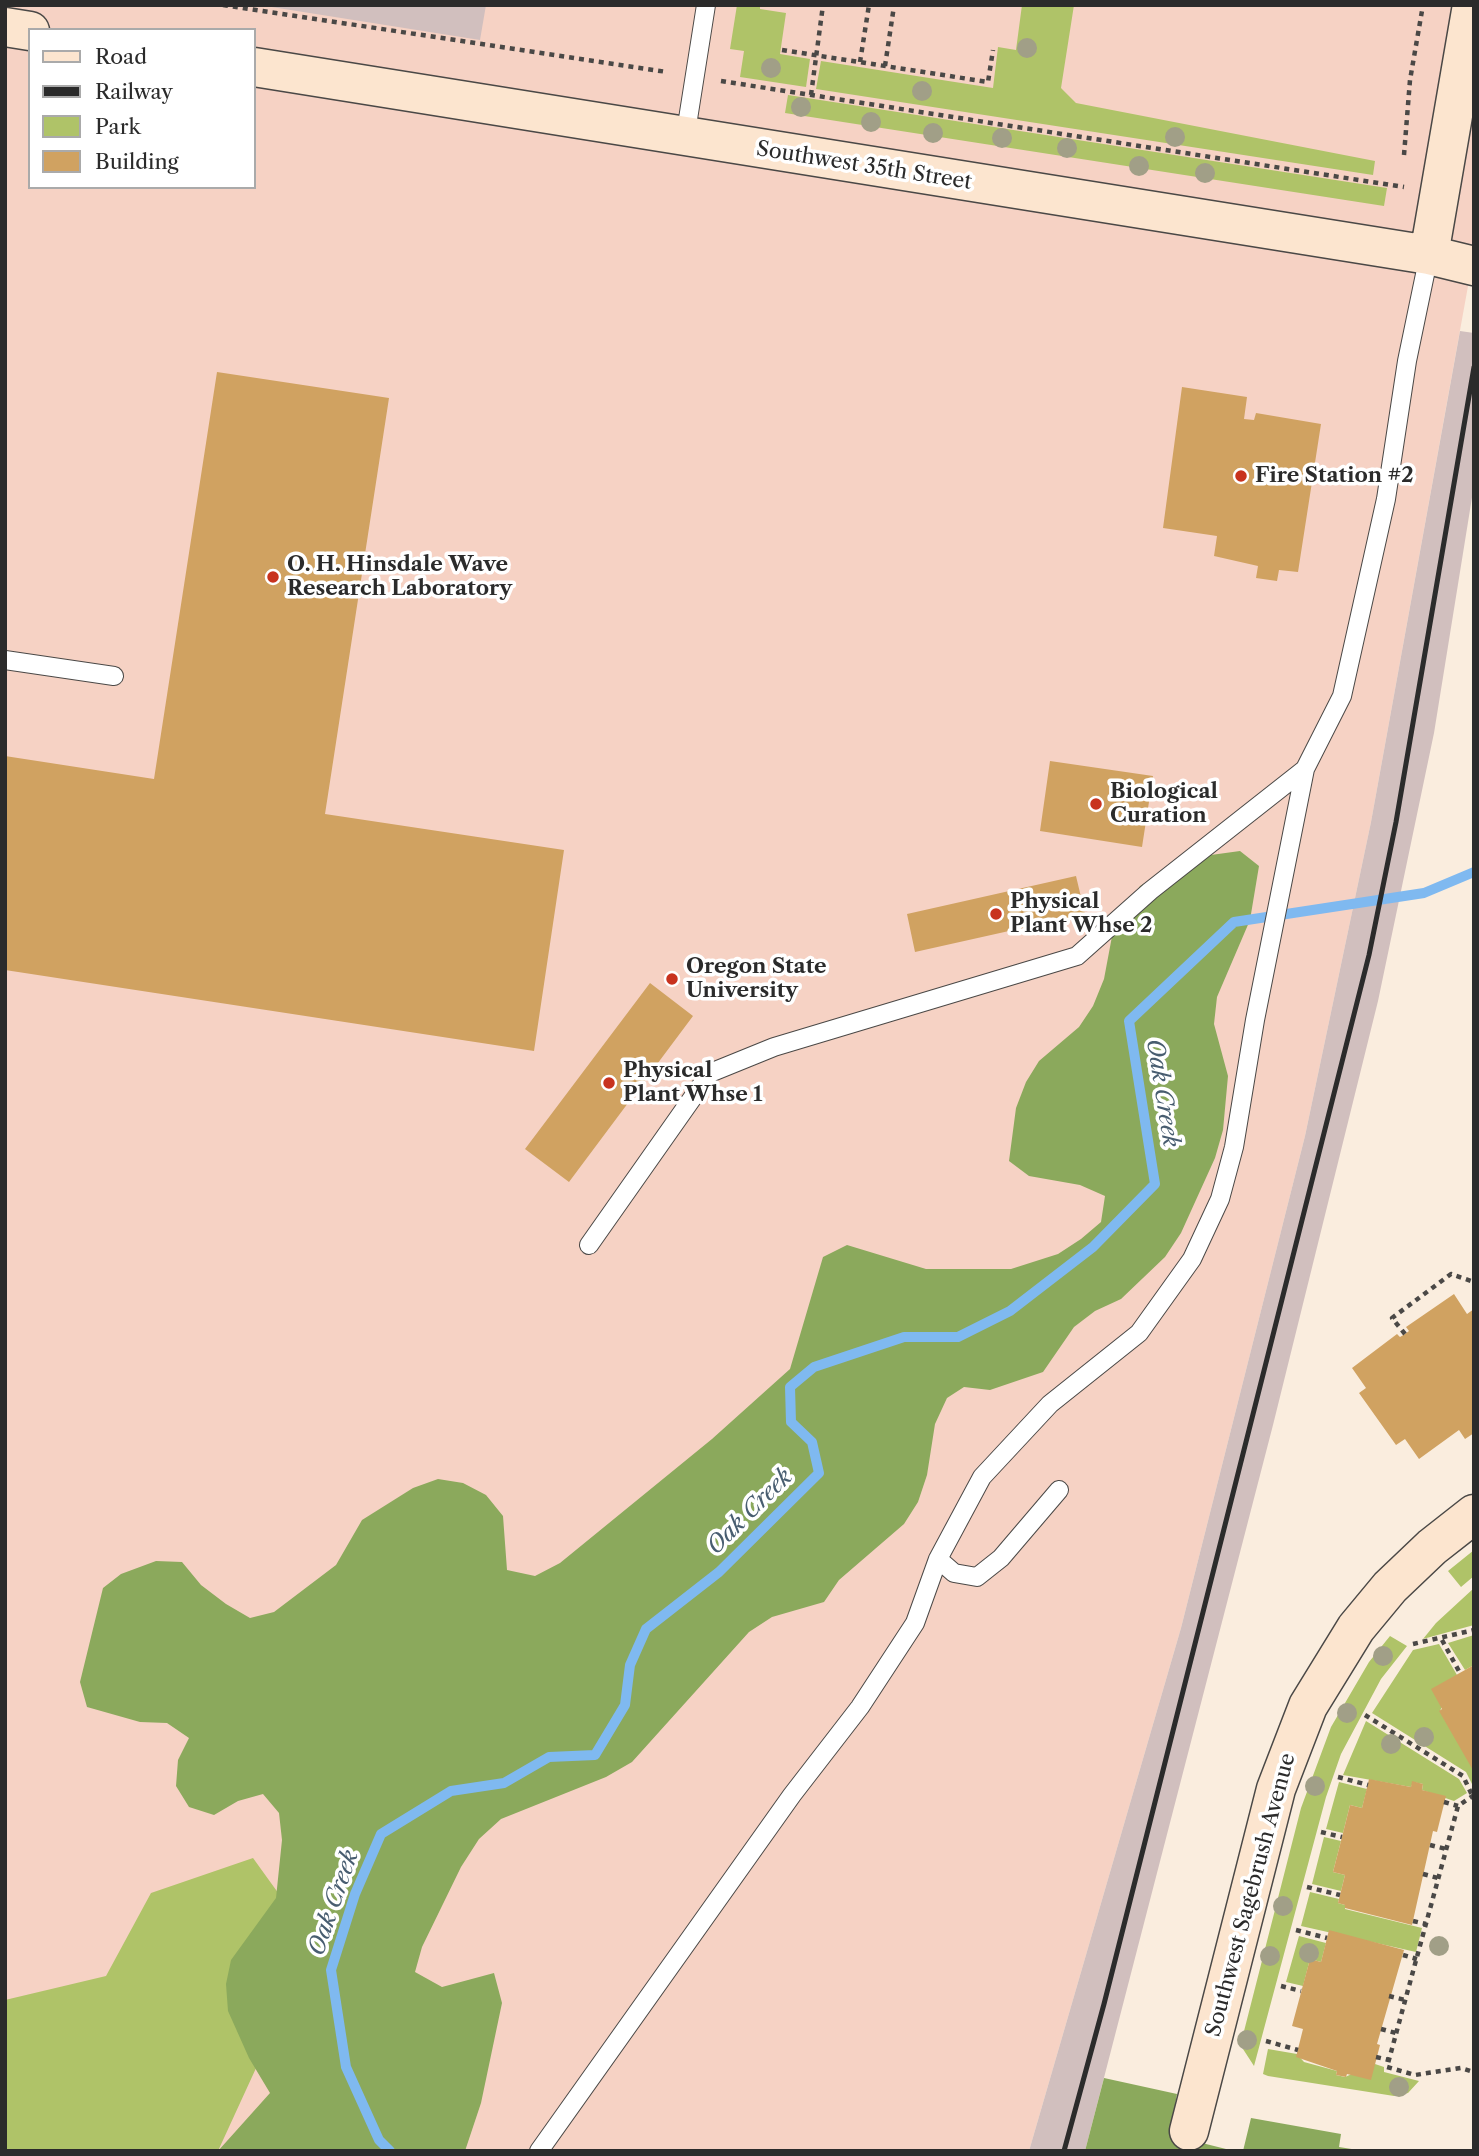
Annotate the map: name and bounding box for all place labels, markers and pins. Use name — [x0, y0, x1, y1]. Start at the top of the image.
place label: Fire Station #2 — [1255, 463, 1414, 489]
marker: Fire Station #2 — [1233, 468, 1249, 484]
place label: O. H. Hinsdale Wave Research Laboratory — [287, 552, 512, 602]
marker: O. H. Hinsdale Wave Research Laboratory — [265, 569, 281, 585]
place label: Biological Curation — [1110, 779, 1218, 829]
marker: Biological Curation — [1088, 796, 1104, 812]
place label: Physical Plant Whse 2 — [1010, 889, 1152, 939]
marker: Physical Plant Whse 2 — [988, 906, 1004, 922]
place label: Oregon State University — [686, 954, 827, 1004]
marker: Oregon State University — [664, 971, 680, 987]
place label: Physical Plant Whse 1 — [623, 1058, 762, 1108]
marker: Physical Plant Whse 1 — [601, 1075, 617, 1091]

